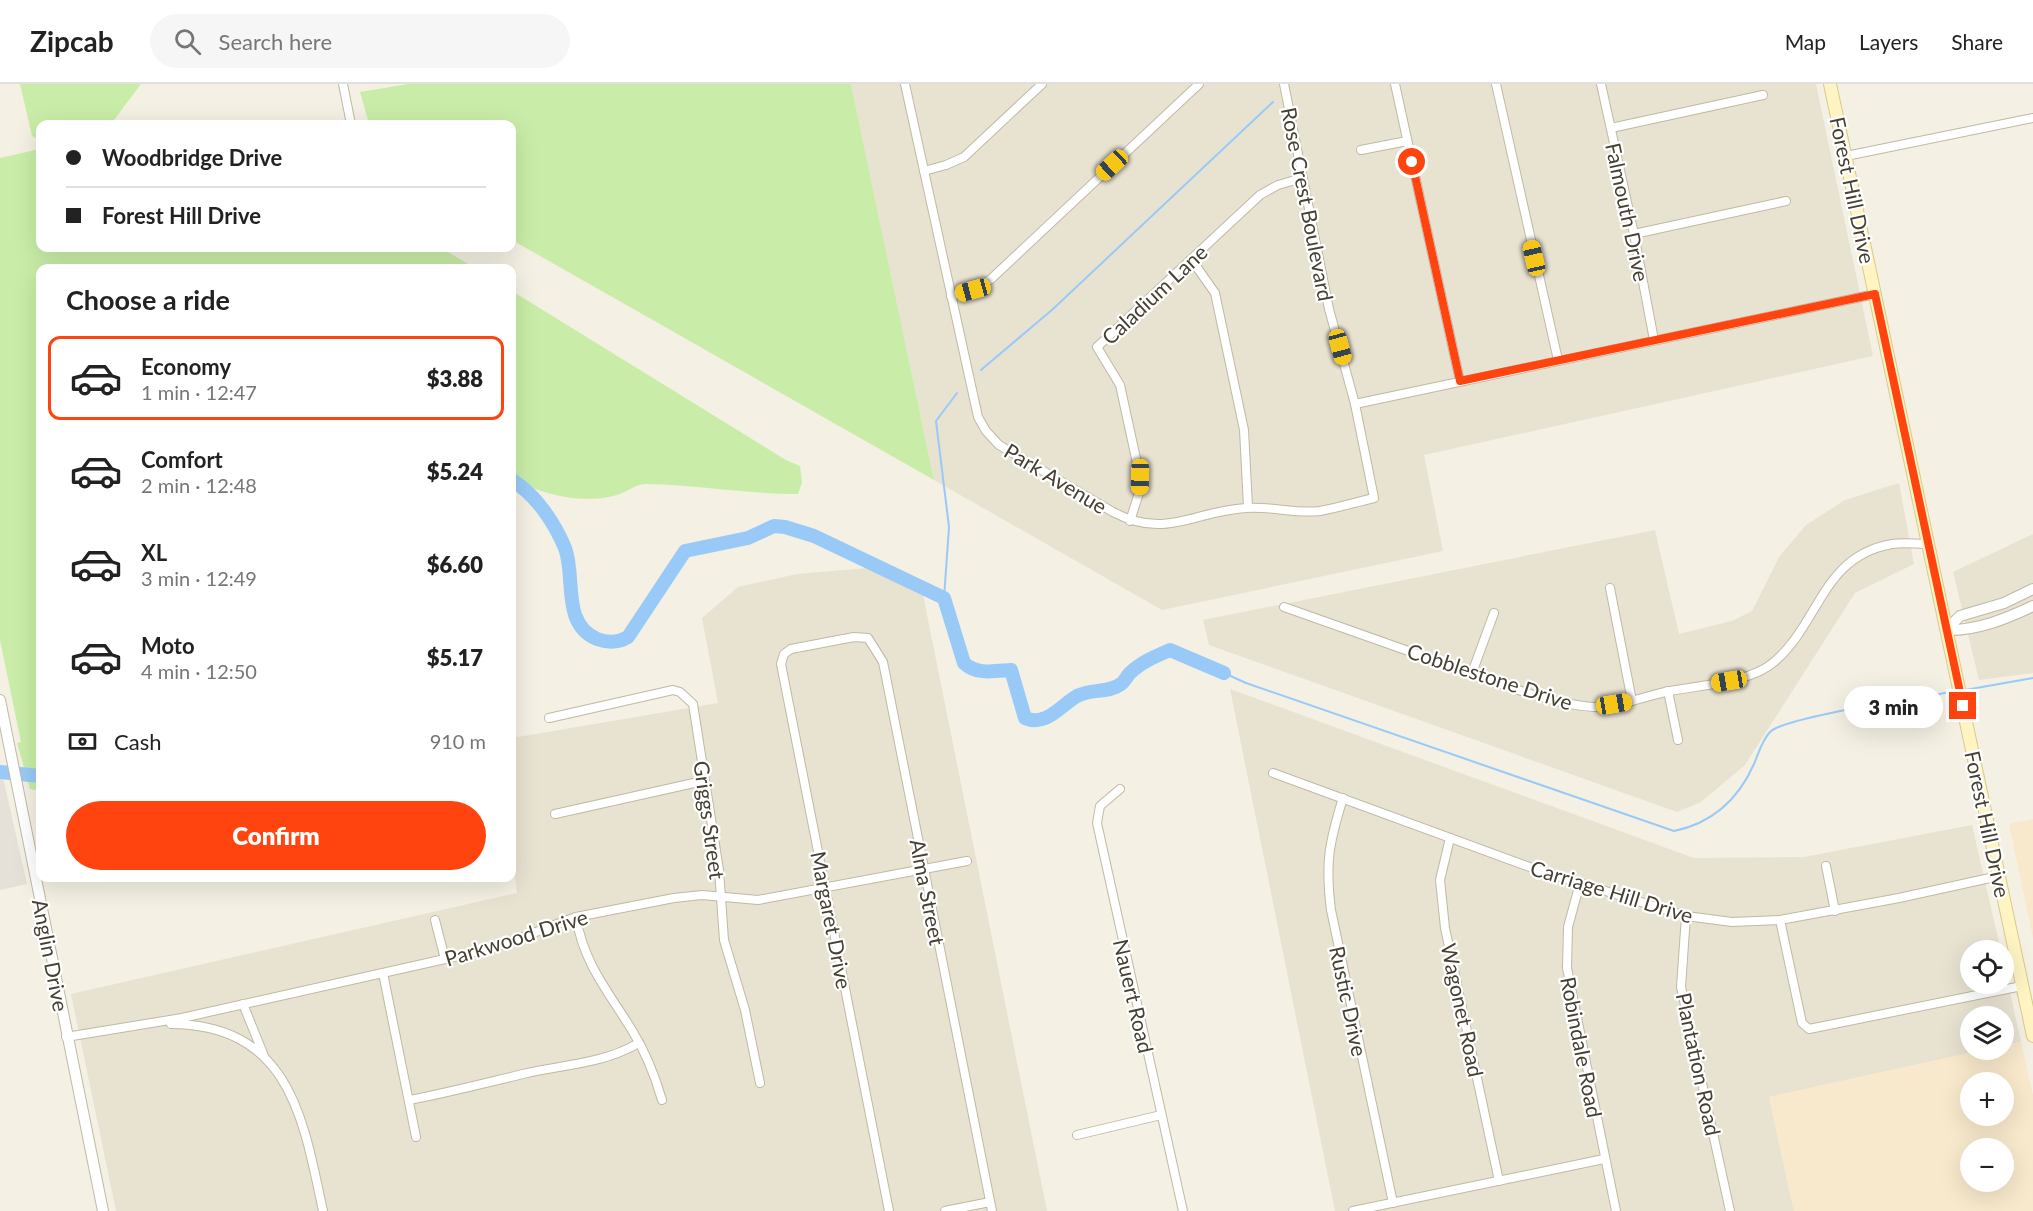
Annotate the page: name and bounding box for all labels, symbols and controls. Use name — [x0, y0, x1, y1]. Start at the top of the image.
search box — [150, 14, 570, 68]
text: Zipcab — [30, 24, 114, 58]
icon: search — [171, 25, 204, 58]
text: Search here — [219, 28, 332, 55]
text: Map — [1785, 29, 1826, 54]
text: Layers — [1859, 29, 1918, 54]
text: Share — [1951, 29, 2003, 54]
street label: Rose Crest Boulevard — [1277, 105, 1339, 303]
street label: Forest Hill Drive — [1825, 114, 1881, 266]
street label: Falmouth Drive — [1601, 140, 1655, 284]
text: Woodbridge Drive — [102, 144, 282, 171]
car — [1093, 146, 1131, 184]
route start — [1398, 148, 1425, 175]
text: Forest Hill Drive — [102, 202, 261, 229]
car — [1521, 238, 1547, 278]
street label: Caladium Lane — [1096, 239, 1212, 349]
car — [953, 277, 993, 303]
text: Choose a ride — [66, 283, 230, 316]
car — [1327, 327, 1353, 367]
icon: car — [69, 351, 123, 405]
text: Economy — [141, 353, 231, 380]
text: $3.88 — [427, 365, 483, 392]
text: 1 min · 12:47 — [141, 380, 257, 404]
street label: Park Avenue — [1000, 438, 1112, 518]
icon: car — [69, 444, 123, 498]
text: Comfort — [141, 446, 223, 473]
text: $5.24 — [427, 458, 483, 485]
car — [1131, 459, 1149, 495]
text: 2 min · 12:48 — [141, 473, 257, 497]
icon: car — [69, 537, 123, 591]
text: XL — [141, 539, 167, 566]
text: $6.60 — [427, 551, 483, 578]
text: 3 min · 12:49 — [141, 566, 257, 590]
icon: car — [69, 630, 123, 684]
text: Moto — [141, 632, 195, 659]
street label: Cobblestone Drive — [1404, 638, 1576, 714]
text: $5.17 — [427, 644, 483, 671]
text: 4 min · 12:50 — [141, 659, 257, 683]
car — [1710, 669, 1748, 693]
callout: 3 min — [1843, 685, 1942, 727]
car — [1595, 692, 1633, 716]
route end — [1949, 692, 1976, 719]
text: 3 min — [1869, 695, 1918, 719]
icon: cash — [66, 725, 99, 758]
text: Cash — [114, 728, 161, 755]
text: 910 m — [430, 729, 486, 753]
street label: Forest Hill Drive — [1960, 748, 2016, 900]
street label: Griggs Street — [689, 759, 731, 881]
button: Confirm — [66, 801, 486, 870]
street label: Alma Street — [905, 837, 951, 948]
street label: Margaret Drive — [806, 849, 858, 991]
street label: Carriage Hill Drive — [1528, 854, 1696, 928]
street label: Anglin Drive — [28, 897, 74, 1013]
street label: Parkwood Drive — [441, 903, 591, 971]
street label: Nauert Road — [1109, 937, 1159, 1055]
map controls — [1960, 940, 2014, 1192]
button: locate — [1960, 940, 2014, 994]
street label: Wagonet Road — [1437, 941, 1489, 1079]
street label: Rustic Drive — [1325, 944, 1373, 1058]
street label: Robindale Road — [1556, 974, 1608, 1120]
street label: Plantation Road — [1672, 990, 1726, 1138]
button: layers — [1960, 1006, 2014, 1060]
button: + — [1960, 1072, 2014, 1126]
button: − — [1960, 1138, 2014, 1192]

